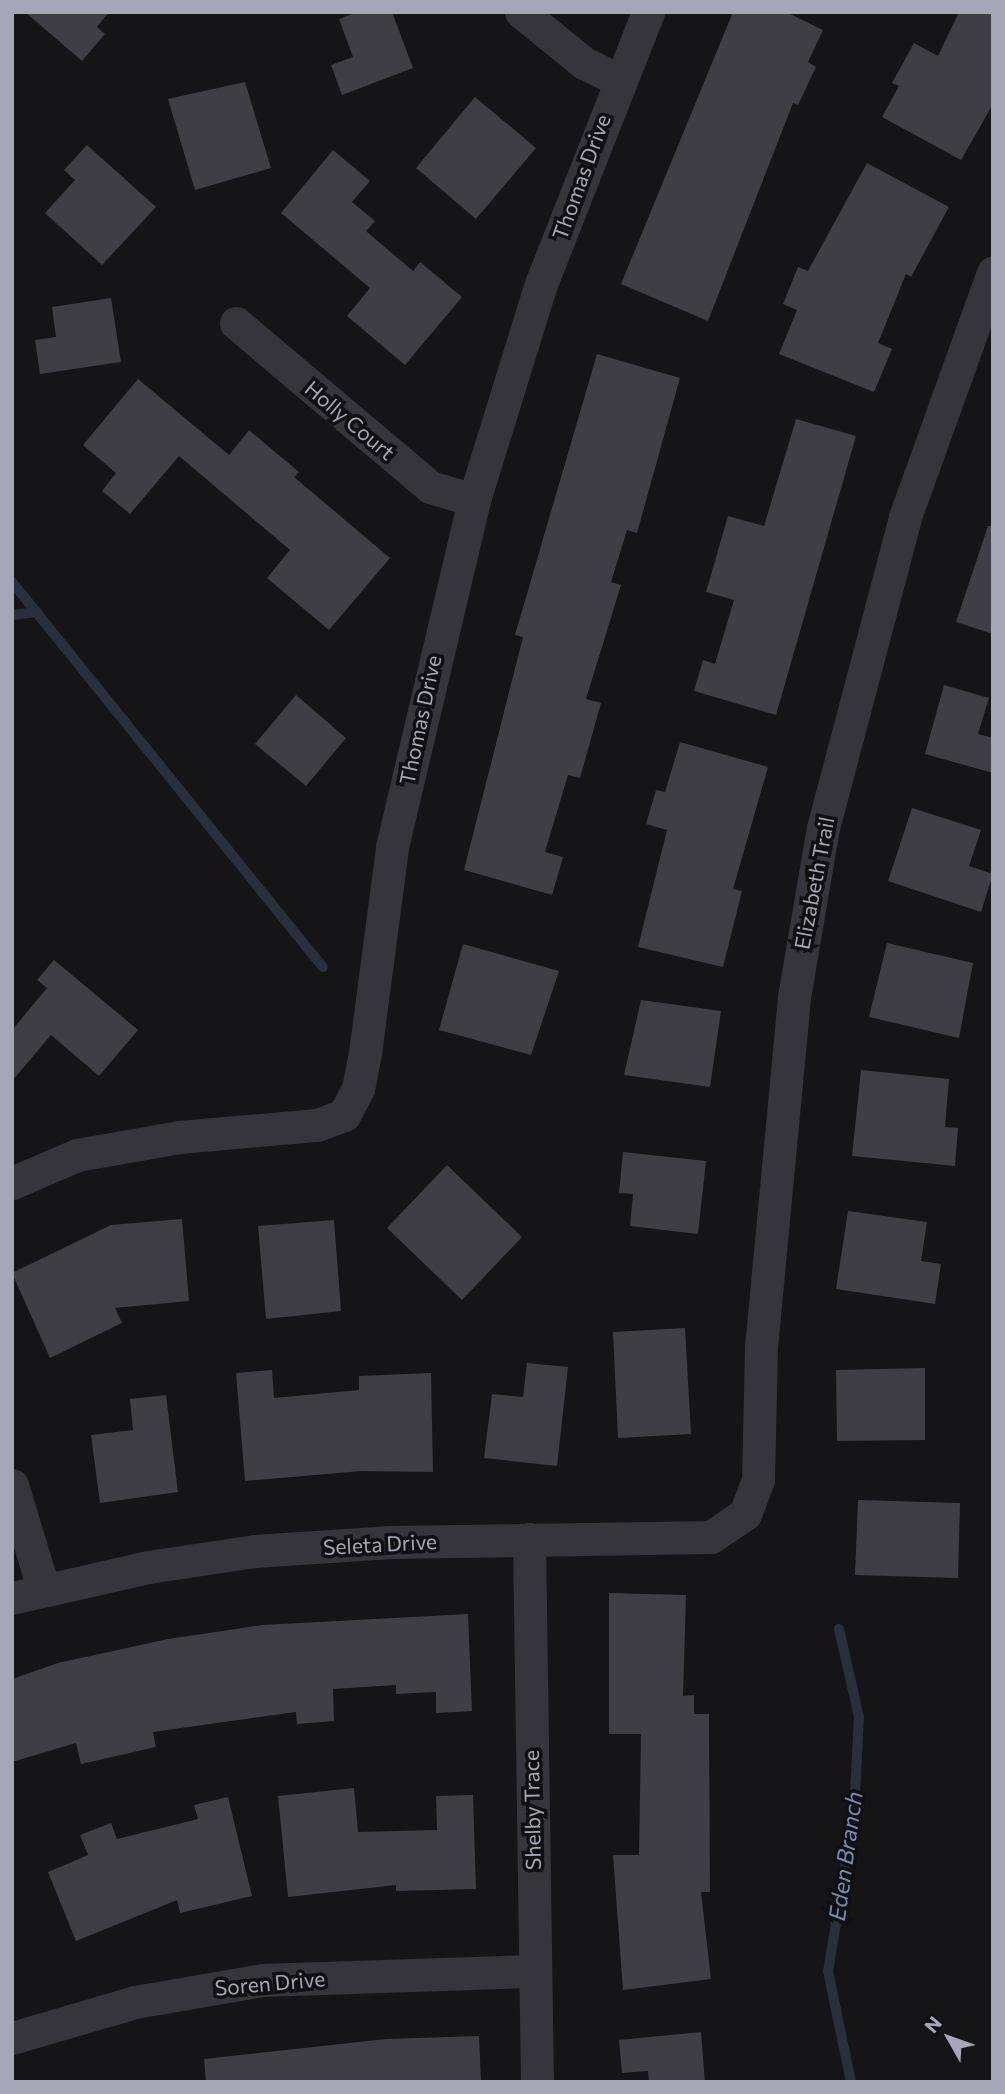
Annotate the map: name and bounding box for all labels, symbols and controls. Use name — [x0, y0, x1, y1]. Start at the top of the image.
street label: Thomas Drive — [547, 111, 615, 243]
street label: Holly Court — [300, 375, 400, 465]
street label: Thomas Drive — [394, 653, 446, 787]
street label: Elizabeth Trail — [789, 815, 839, 951]
street label: Seleta Drive — [322, 1528, 438, 1560]
street label: Shelby Trace — [518, 1750, 546, 1870]
water label: Eden Branch — [822, 1790, 868, 1922]
street label: Soren Drive — [214, 1966, 326, 2000]
north arrow — [914, 2003, 984, 2073]
text: N — [919, 2011, 946, 2037]

